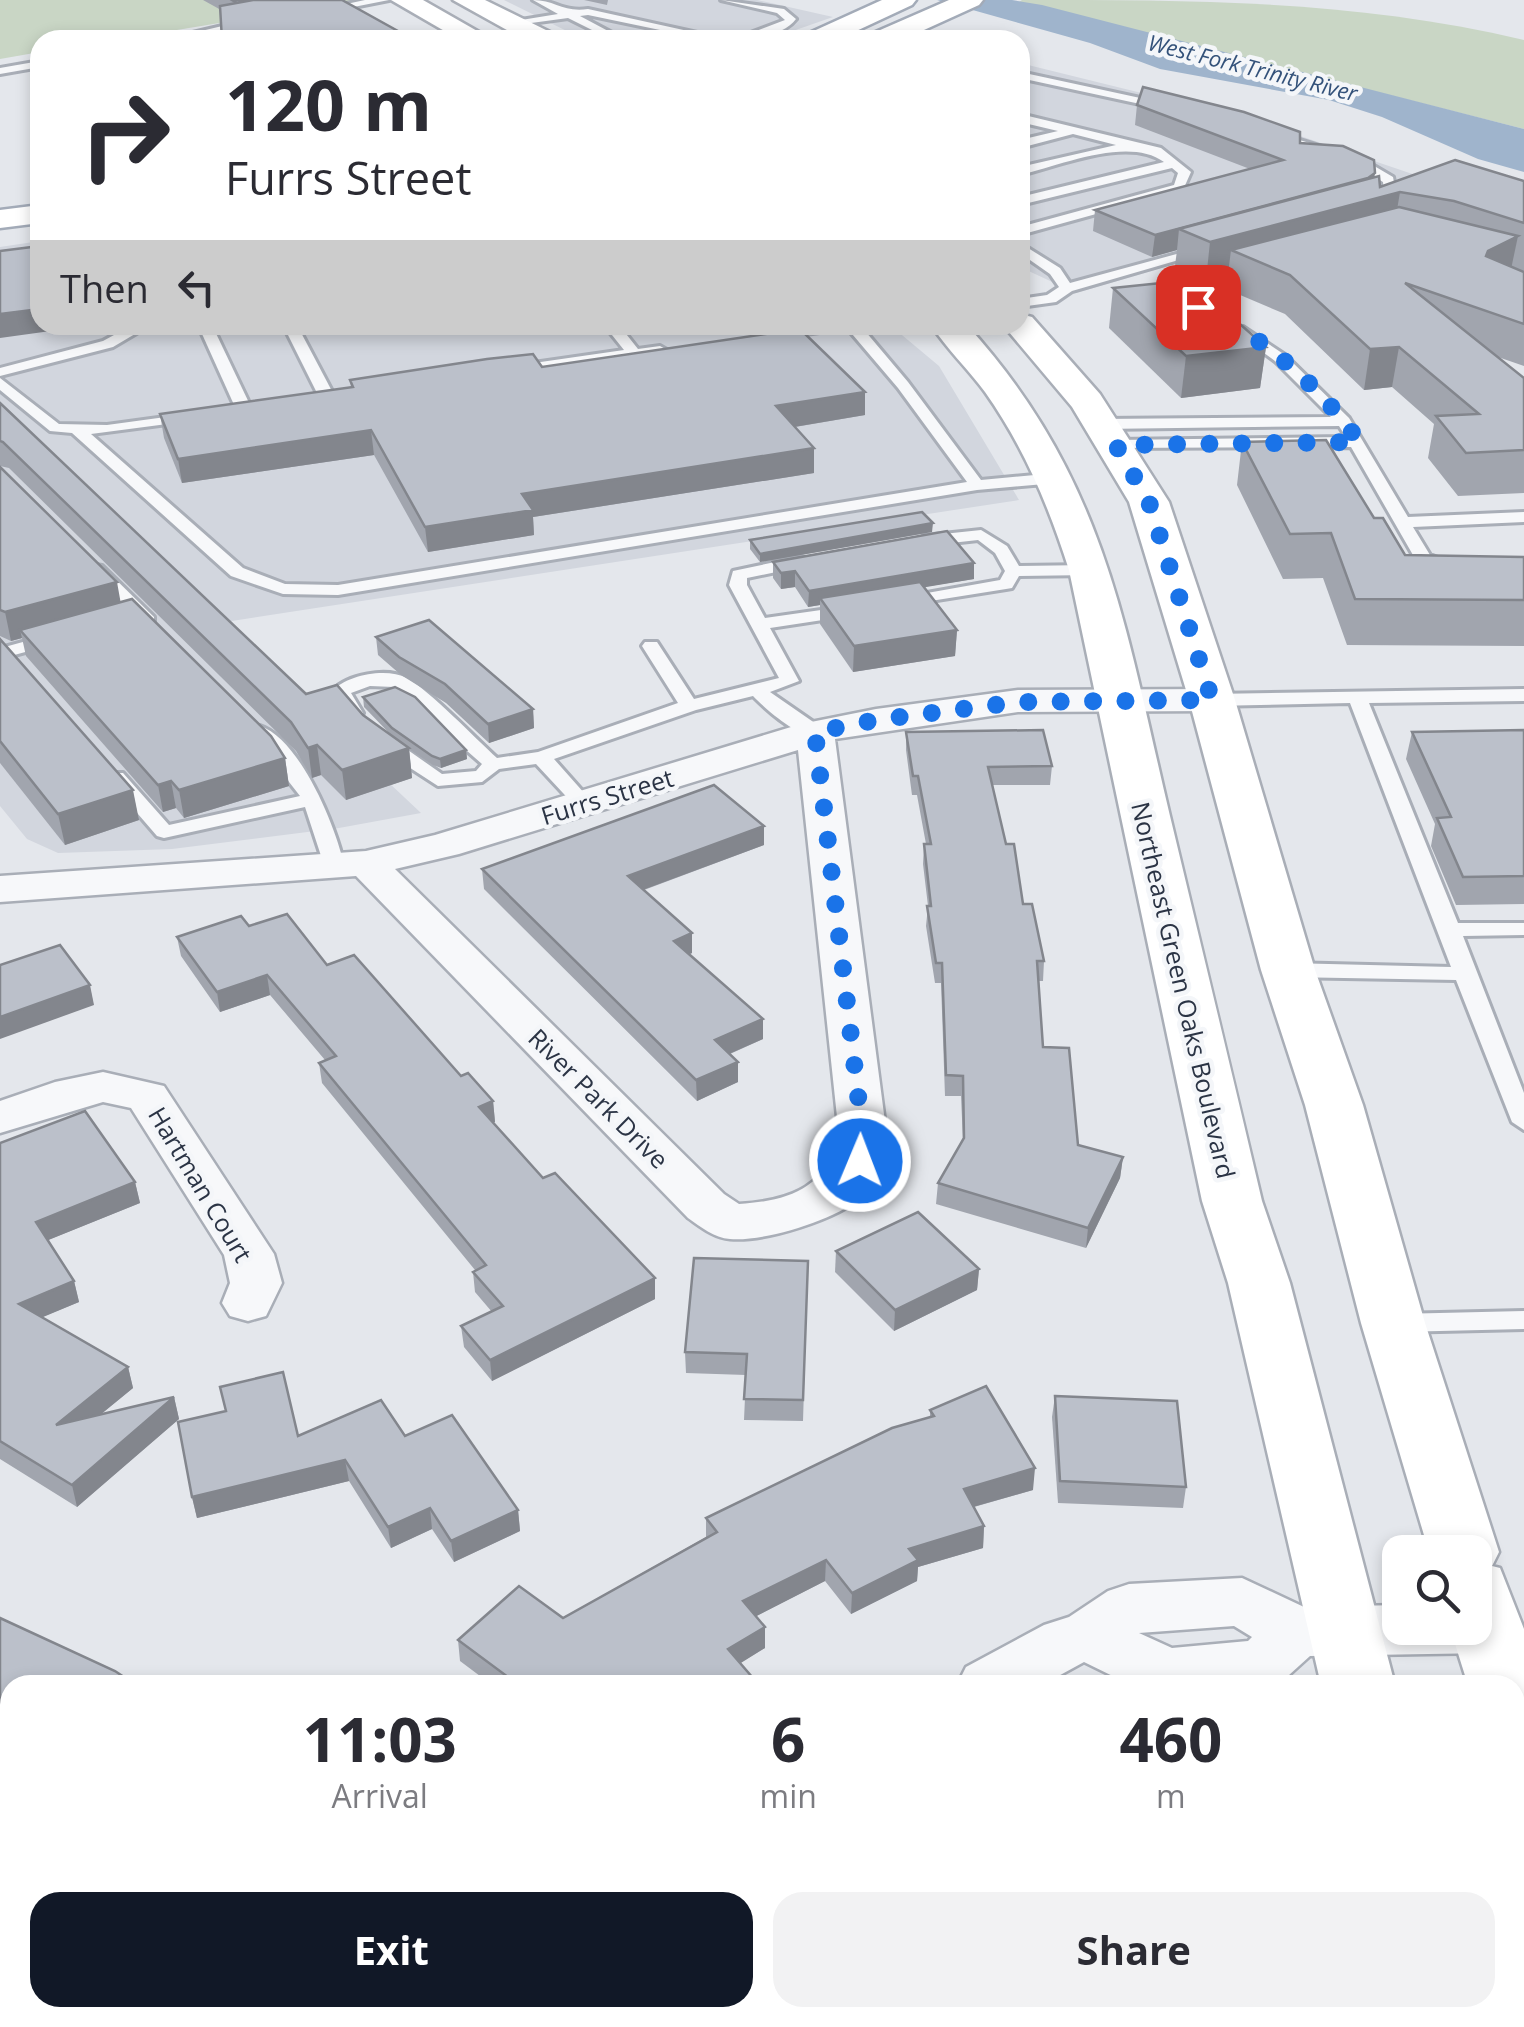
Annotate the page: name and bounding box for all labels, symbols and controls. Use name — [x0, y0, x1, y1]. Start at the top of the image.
water label: West Fork Trinity River — [1145, 26, 1362, 108]
text: 120 m — [225, 56, 432, 152]
icon: right — [60, 70, 190, 200]
text: Furrs Street — [225, 147, 471, 208]
icon: left — [169, 260, 224, 315]
text: Then — [60, 262, 149, 314]
pin — [1156, 265, 1241, 350]
icon: arrive — [1171, 280, 1226, 335]
street label: Furrs Street — [537, 760, 678, 832]
street label: Northeast Green Oaks Boulevard — [1124, 798, 1244, 1182]
street label: River Park Drive — [522, 1021, 676, 1175]
street label: Hartman Court — [141, 1100, 261, 1268]
position arrow — [808, 1109, 912, 1213]
map controls — [1382, 1535, 1492, 1645]
button: search — [1382, 1535, 1492, 1645]
text: 11:03 — [303, 1698, 457, 1780]
text: 6 — [771, 1698, 805, 1780]
text: 460 — [1119, 1698, 1222, 1780]
text: Arrival — [332, 1774, 428, 1817]
text: min — [760, 1774, 817, 1817]
text: m — [1156, 1774, 1186, 1817]
button: Exit — [30, 1892, 753, 2007]
button: Share — [773, 1892, 1495, 2007]

